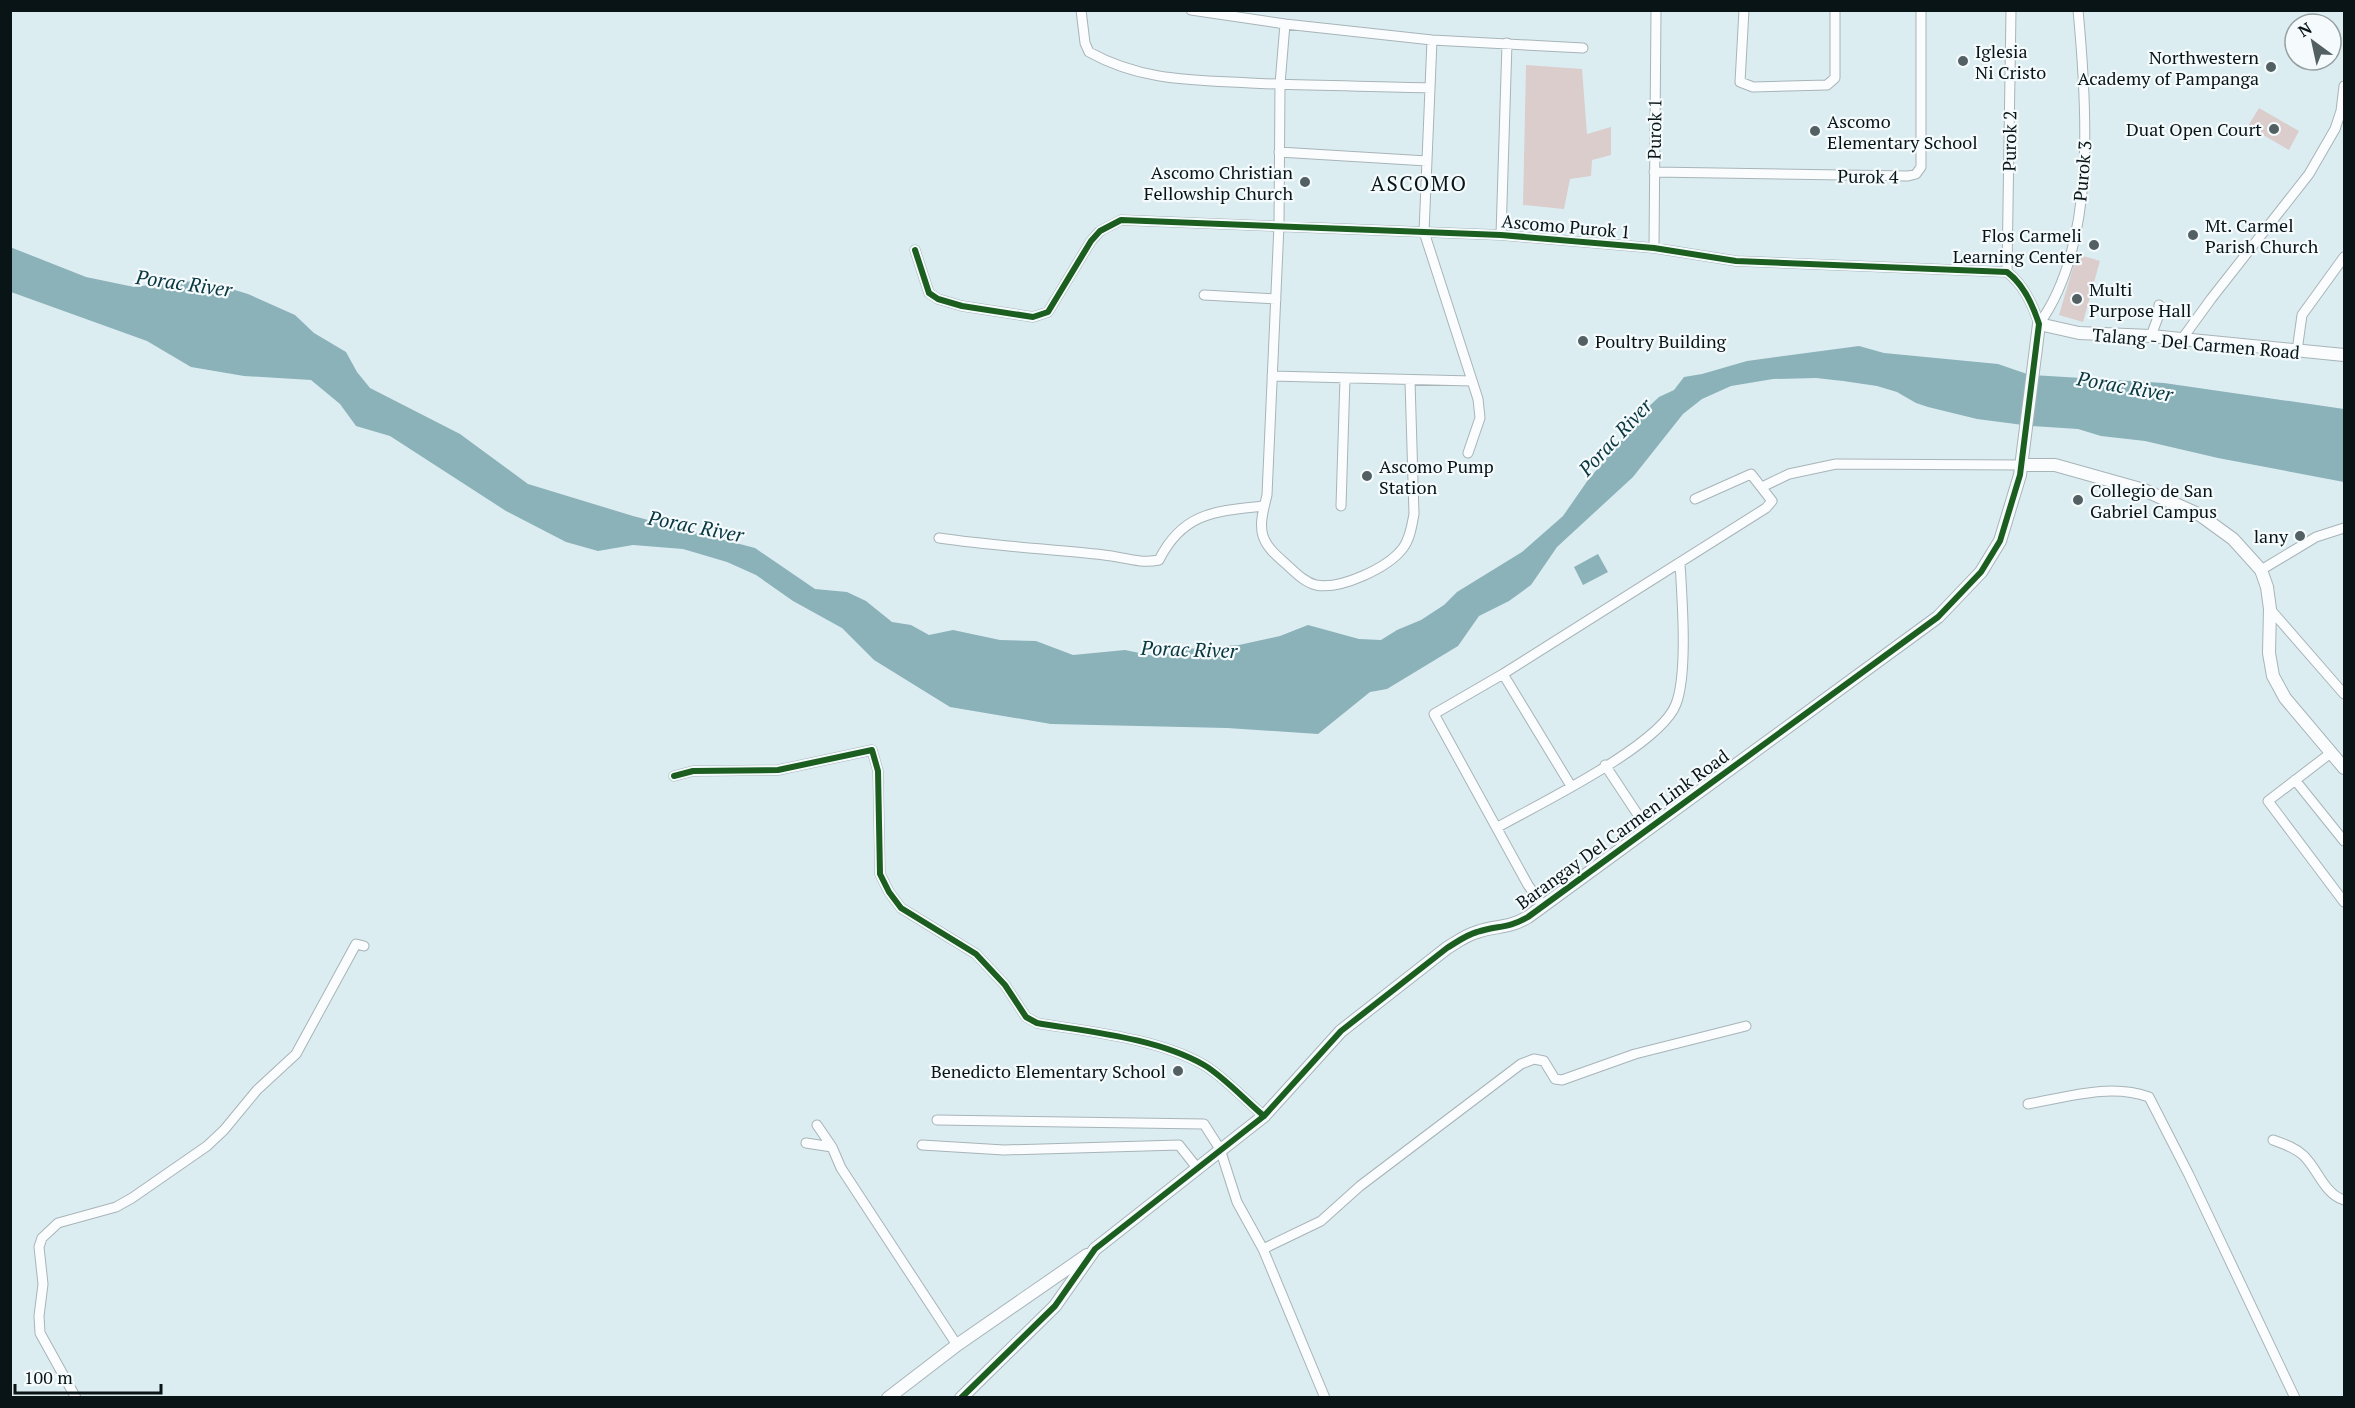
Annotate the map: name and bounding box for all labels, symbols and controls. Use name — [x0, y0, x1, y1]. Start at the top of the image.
north arrow — [2283, 12, 2343, 72]
text: N — [2294, 17, 2316, 42]
place label: Iglesia Ni Cristo — [1975, 39, 2046, 84]
place label: Northwestern Academy of Pampanga — [2077, 45, 2259, 90]
marker: Iglesia Ni Cristo — [1956, 54, 1970, 68]
marker: Northwestern Academy of Pampanga — [2264, 60, 2278, 74]
street label: Purok 1 — [1641, 98, 1667, 160]
place label: Ascomo Elementary School — [1827, 109, 1978, 154]
street label: Purok 2 — [1996, 110, 2022, 172]
place label: Duat Open Court — [2126, 117, 2262, 141]
marker: Duat Open Court — [2267, 122, 2281, 136]
marker: Ascomo Elementary School — [1808, 124, 1822, 138]
street label: Purok 3 — [2067, 139, 2097, 203]
place label: Ascomo Christian Fellowship Church — [1144, 160, 1293, 205]
street label: Purok 4 — [1837, 163, 1899, 189]
district label: ASCOMO — [1371, 169, 1467, 197]
marker: Ascomo Christian Fellowship Church — [1298, 175, 1312, 189]
street label: Ascomo Purok 1 — [1501, 208, 1631, 244]
place label: Mt. Carmel Parish Church — [2205, 213, 2319, 258]
place label: Flos Carmeli Learning Center — [1953, 223, 2082, 268]
marker: Mt. Carmel Parish Church — [2186, 228, 2200, 242]
marker: Flos Carmeli Learning Center — [2087, 238, 2101, 252]
water label: Porac River — [133, 263, 235, 303]
place label: Multi Purpose Hall — [2089, 277, 2191, 322]
marker: Multi Purpose Hall — [2070, 292, 2084, 306]
street label: Talang - Del Carmen Road — [2091, 322, 2301, 364]
place label: Poultry Building — [1595, 329, 1727, 353]
marker: Poultry Building — [1576, 334, 1590, 348]
water label: Porac River — [2074, 364, 2176, 408]
water label: Porac River — [1571, 391, 1659, 482]
place label: Ascomo Pump Station — [1379, 454, 1494, 499]
marker: Ascomo Pump Station — [1360, 469, 1374, 483]
place label: Collegio de San Gabriel Campus — [2090, 478, 2217, 523]
marker: Collegio de San Gabriel Campus — [2071, 493, 2085, 507]
water label: Porac River — [645, 503, 747, 549]
place label: lany — [2254, 524, 2289, 548]
marker: lany — [2293, 529, 2307, 543]
water label: Porac River — [1139, 634, 1239, 664]
street label: Barangay Del Carmen Link Road — [1511, 744, 1733, 914]
place label: Benedicto Elementary School — [931, 1059, 1166, 1083]
marker: Benedicto Elementary School — [1171, 1064, 1185, 1078]
scale bar — [15, 1357, 160, 1395]
text: 100 m — [24, 1365, 73, 1389]

